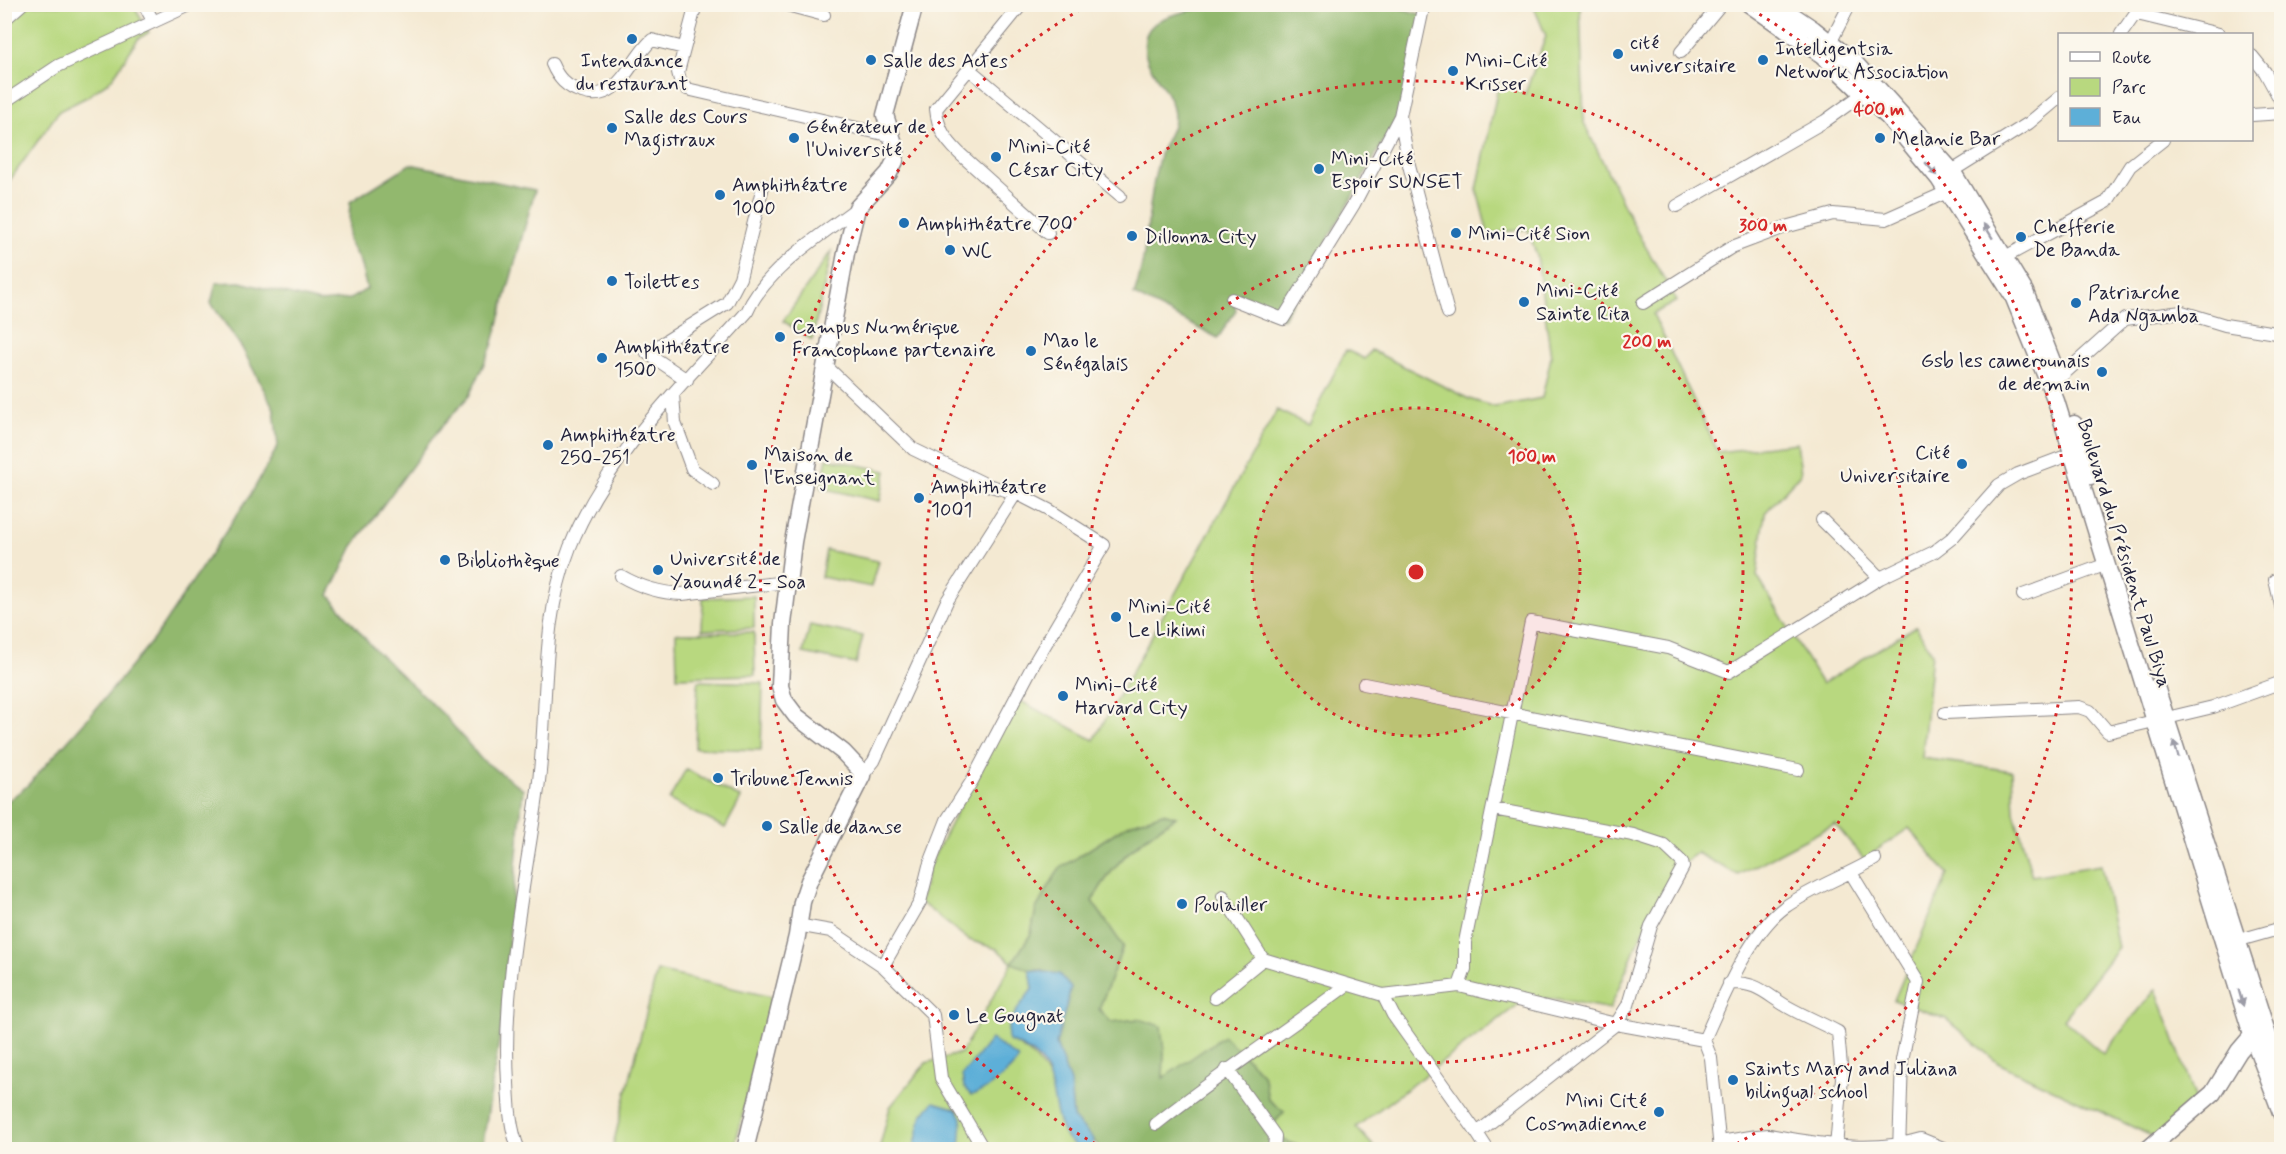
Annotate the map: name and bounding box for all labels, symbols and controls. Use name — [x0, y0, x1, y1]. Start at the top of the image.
place label: cité universitaire — [1630, 30, 1737, 80]
marker: Intendance du restaurant — [625, 32, 639, 46]
legend — [2058, 33, 2253, 141]
place label: Intelligentsia Network Association — [1775, 36, 1949, 86]
text: Route — [2112, 46, 2151, 70]
marker: cité universitaire — [1611, 47, 1625, 61]
place label: Intendance du restaurant — [576, 48, 688, 98]
place label: Salle des Actes — [883, 48, 1008, 75]
place label: Mini-Cité Krisser — [1465, 48, 1547, 98]
marker: Salle des Actes — [864, 53, 878, 67]
marker: Intelligentsia Network Association — [1756, 53, 1770, 67]
marker: Mini-Cité Krisser — [1446, 64, 1460, 78]
text: Parc — [2112, 76, 2146, 100]
text: 400 m — [1854, 98, 1904, 122]
place label: Salle des Cours Magistraux — [624, 104, 748, 156]
text: Eau — [2112, 106, 2141, 130]
place label: Générateur de l'Université — [806, 114, 927, 164]
marker: Salle des Cours Magistraux — [605, 121, 619, 135]
place label: Melanie Bar — [1892, 126, 2001, 153]
marker: Générateur de l'Université — [787, 131, 801, 145]
marker: Melanie Bar — [1873, 131, 1887, 145]
place label: Mini-Cité César City — [1008, 134, 1103, 184]
place label: Mini-Cité Espoir SUNSET — [1331, 146, 1463, 196]
marker: Mini-Cité César City — [989, 150, 1003, 164]
marker: Mini-Cité Espoir SUNSET — [1312, 162, 1326, 176]
one-way arrow — [1924, 162, 1937, 177]
place label: Amphithéatre 1000 — [732, 172, 848, 222]
marker: Amphithéatre 1000 — [713, 188, 727, 202]
place label: Amphithéatre 700 — [916, 211, 1073, 238]
text: 300 m — [1739, 214, 1787, 238]
place label: Chefferie De Banda — [2033, 214, 2121, 264]
marker: Amphithéatre 700 — [897, 216, 911, 230]
place label: Mini-Cité Sion — [1468, 221, 1590, 248]
one-way arrow — [1983, 223, 1994, 239]
place label: Dillonna City — [1144, 224, 1257, 251]
marker: Mini-Cité Sion — [1449, 226, 1463, 240]
marker: Dillonna City — [1125, 229, 1139, 243]
marker: Chefferie De Banda — [2014, 230, 2028, 244]
place label: WC — [962, 238, 992, 265]
marker: WC — [943, 243, 957, 257]
place label: Toilettes — [624, 269, 700, 296]
marker: Toilettes — [605, 274, 619, 288]
place label: Mini-Cité Sainte Rita — [1536, 278, 1630, 328]
place label: Patriarche Ada Ngamba — [2088, 280, 2199, 331]
marker: Mini-Cité Sainte Rita — [1517, 295, 1531, 309]
marker: Patriarche Ada Ngamba — [2069, 296, 2083, 310]
place label: Campus Numérique Francophone partenaire — [792, 314, 996, 364]
place label: Mao le Sénégalais — [1043, 328, 1128, 378]
marker: Campus Numérique Francophone partenaire — [773, 330, 787, 344]
text: 200 m — [1622, 330, 1672, 354]
place label: Amphithéatre 1500 — [614, 334, 730, 384]
marker: Mao le Sénégalais — [1024, 344, 1038, 358]
place label: Gsb les camerounais de demain — [1921, 348, 2090, 398]
marker: Amphithéatre 1500 — [595, 351, 609, 365]
marker: Gsb les camerounais de demain — [2095, 365, 2109, 379]
street label: Boulevard du Président Paul Biya — [2070, 416, 2177, 691]
place label: Amphithéatre 250-251 — [560, 422, 676, 472]
marker: Amphithéatre 250-251 — [541, 438, 555, 452]
place label: Cité Universitaire — [1840, 440, 1950, 490]
place label: Maison de l'Enseignant — [764, 442, 875, 492]
text: 100 m — [1508, 445, 1556, 469]
marker: Cité Universitaire — [1955, 457, 1969, 471]
marker: Maison de l'Enseignant — [745, 458, 759, 472]
place label: Amphithéatre 1001 — [931, 474, 1047, 524]
marker: Amphithéatre 1001 — [912, 491, 926, 505]
place label: Université de Yaoundé 2 - Soa — [670, 546, 806, 596]
place label: Bibliothèque — [457, 548, 560, 575]
marker: Bibliothèque — [438, 553, 452, 567]
centre of rings — [1406, 562, 1426, 582]
marker: Université de Yaoundé 2 - Soa — [651, 563, 665, 577]
place label: Mini-Cité Le Likimi — [1128, 594, 1210, 644]
marker: Mini-Cité Le Likimi — [1109, 610, 1123, 624]
place label: Mini-Cité Harvard City — [1075, 672, 1188, 722]
marker: Mini-Cité Harvard City — [1056, 689, 1070, 703]
one-way arrow — [2171, 740, 2180, 758]
place label: Tribune Tennis — [730, 766, 853, 793]
marker: Tribune Tennis — [711, 771, 725, 785]
place label: Salle de danse — [779, 814, 902, 841]
marker: Salle de danse — [760, 819, 774, 833]
place label: Poulailler — [1194, 892, 1268, 919]
marker: Poulailler — [1175, 897, 1189, 911]
one-way arrow — [2237, 989, 2246, 1007]
place label: Le Gougnat — [966, 1003, 1063, 1031]
marker: Le Gougnat — [947, 1008, 961, 1022]
place label: Saints Mary and Juliana bilingual school — [1745, 1056, 1958, 1108]
marker: Saints Mary and Juliana bilingual school — [1726, 1073, 1740, 1087]
place label: Mini Cité Cosmadienne — [1525, 1088, 1647, 1138]
marker: Mini Cité Cosmadienne — [1652, 1105, 1666, 1119]

